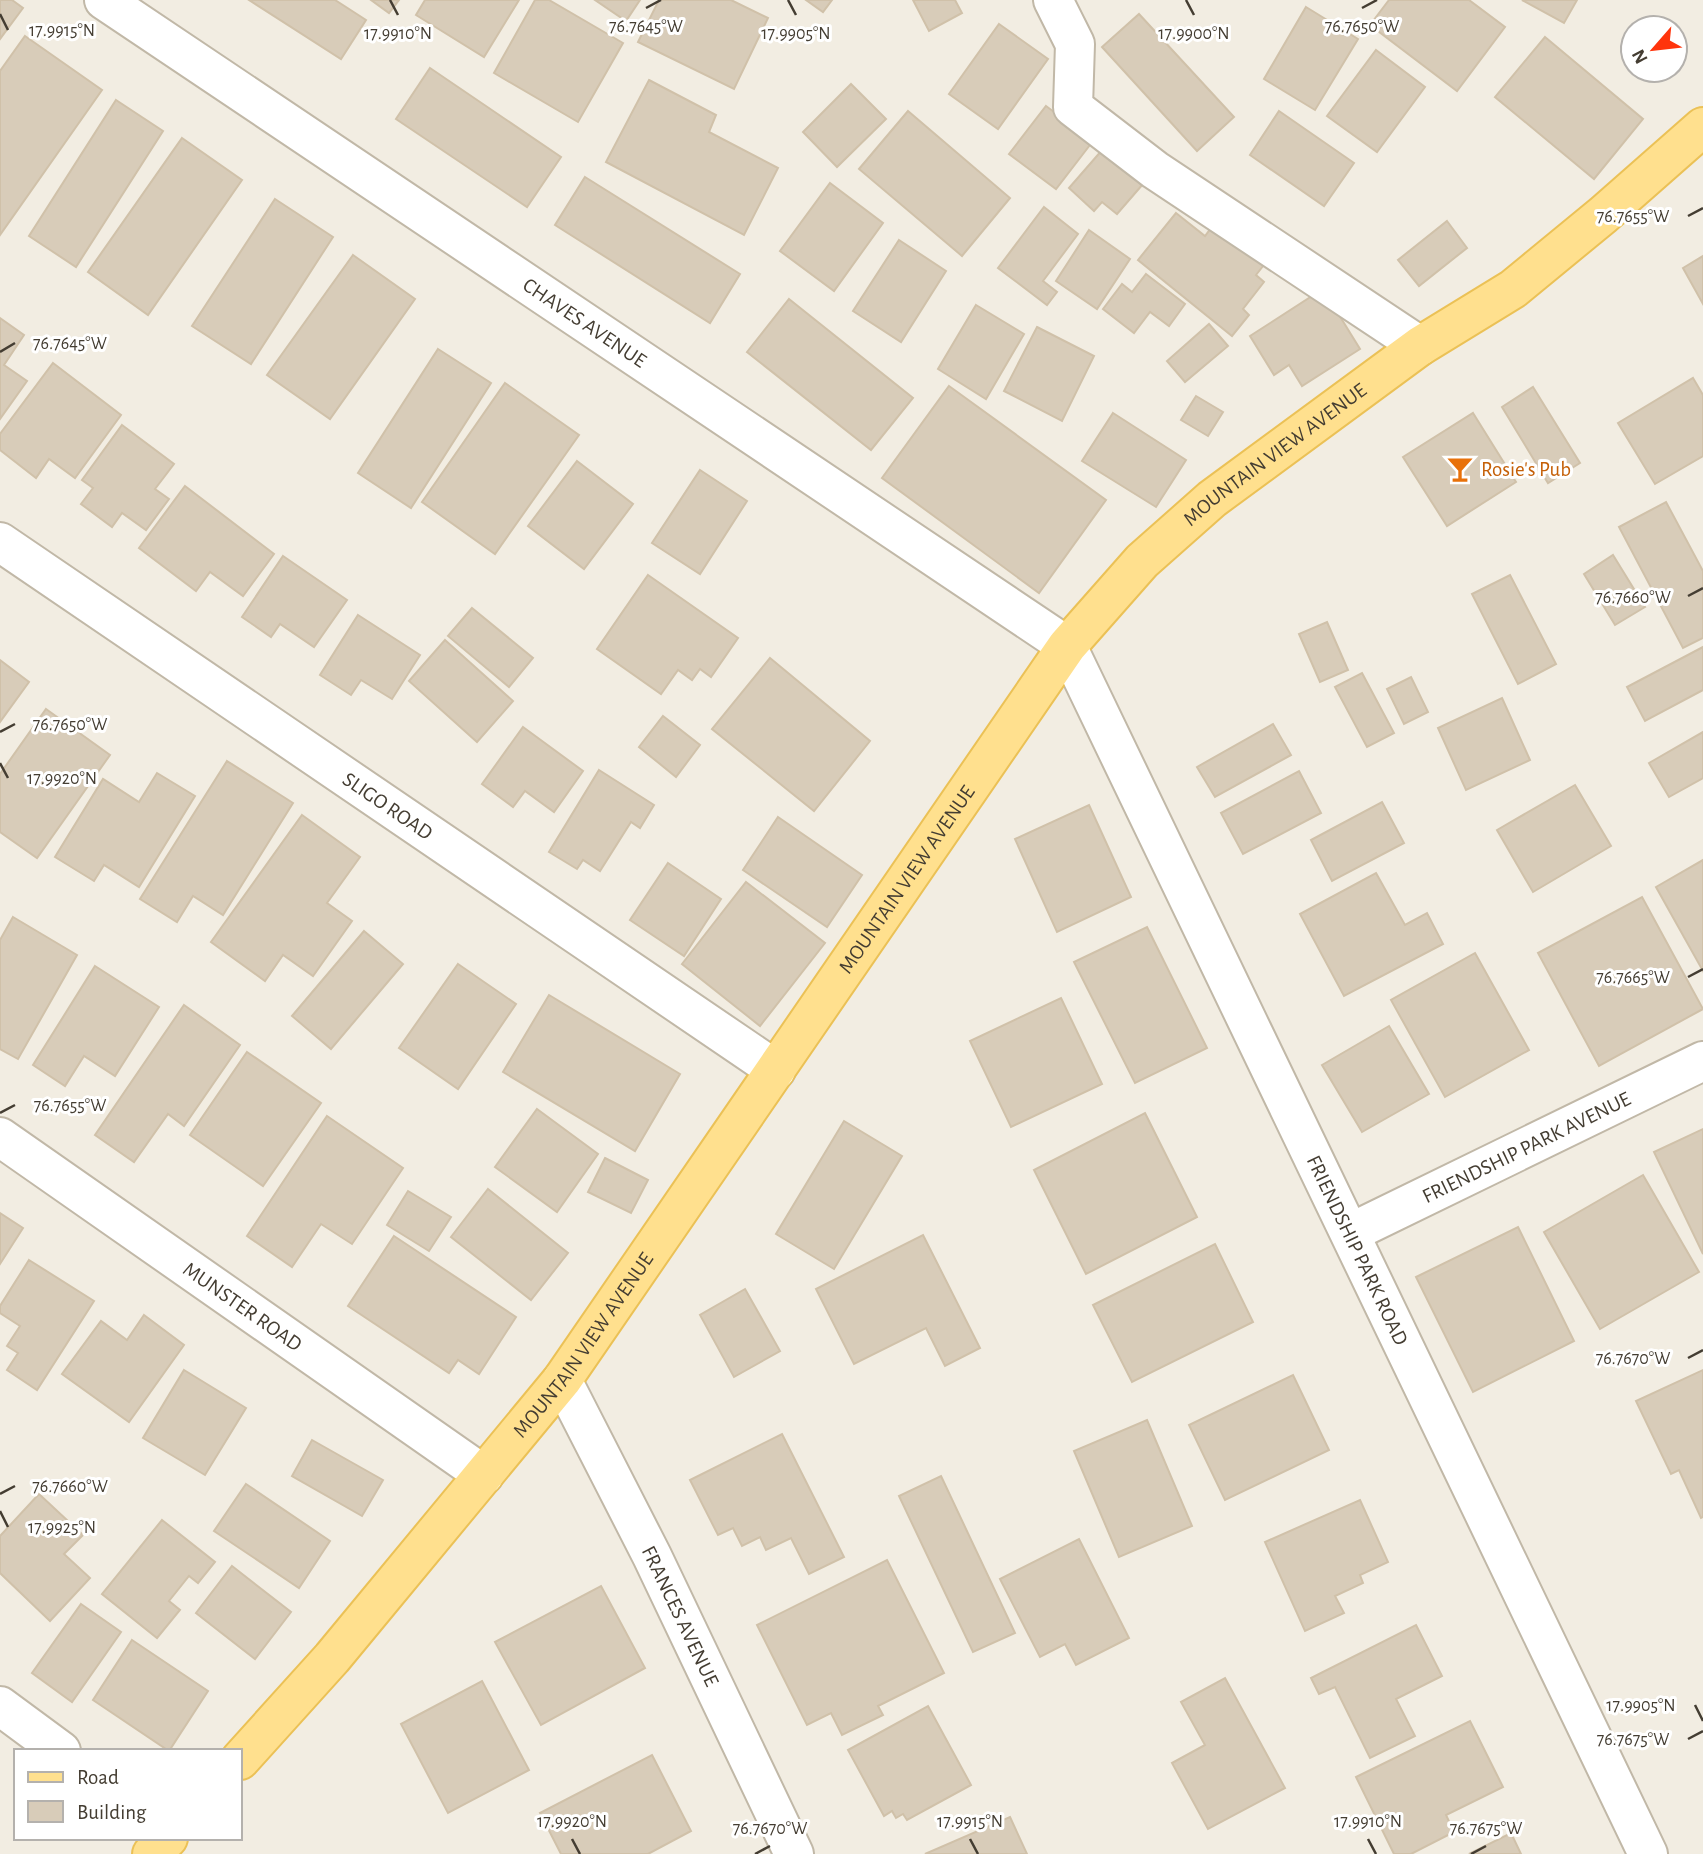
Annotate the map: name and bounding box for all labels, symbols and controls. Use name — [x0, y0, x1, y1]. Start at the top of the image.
north arrow — [1619, 14, 1689, 84]
text: 76.7645°W — [609, 18, 683, 36]
text: 76.7650°W — [1325, 18, 1399, 36]
text: 17.9915°N — [29, 22, 95, 40]
text: 17.9910°N — [364, 25, 432, 43]
text: 17.9905°N — [761, 25, 831, 43]
text: 17.9900°N — [1158, 25, 1230, 43]
text: N — [1629, 46, 1652, 67]
text: 76.7655°W — [1597, 208, 1669, 226]
street label: CHAVES AVENUE — [519, 274, 650, 372]
text: 76.7645°W — [33, 335, 107, 353]
street label: MOUNTAIN VIEW AVENUE — [1180, 379, 1370, 530]
bar icon: Rosie's Pub — [1445, 454, 1475, 484]
place label: Rosie's Pub — [1481, 459, 1571, 480]
text: 76.7660°W — [1595, 589, 1671, 607]
text: 76.7650°W — [33, 716, 107, 734]
street label: SLIGO ROAD — [339, 768, 436, 844]
text: 17.9920°N — [27, 770, 97, 788]
street label: MOUNTAIN VIEW AVENUE — [835, 782, 979, 977]
text: 76.7665°W — [1596, 969, 1670, 987]
street label: FRIENDSHIP PARK AVENUE — [1419, 1088, 1634, 1207]
text: 76.7655°W — [34, 1097, 106, 1115]
street label: FRIENDSHIP PARK ROAD — [1303, 1152, 1412, 1348]
street label: MOUNTAIN VIEW AVENUE — [509, 1249, 657, 1441]
street label: MUNSTER ROAD — [179, 1258, 306, 1355]
text: 76.7670°W — [1596, 1350, 1670, 1368]
text: 76.7660°W — [32, 1478, 108, 1496]
text: 17.9925°N — [28, 1519, 96, 1537]
street label: FRANCES AVENUE — [638, 1543, 722, 1690]
text: 17.9905°N — [1606, 1697, 1676, 1715]
text: 76.7675°W — [1597, 1731, 1669, 1749]
legend — [14, 1749, 242, 1840]
text: Road — [77, 1767, 119, 1788]
text: Building — [77, 1802, 147, 1823]
text: 17.9920°N — [537, 1813, 607, 1831]
text: 17.9915°N — [937, 1813, 1003, 1831]
text: 17.9910°N — [1334, 1813, 1402, 1831]
text: 76.7670°W — [733, 1820, 807, 1838]
text: 76.7675°W — [1450, 1820, 1522, 1838]

